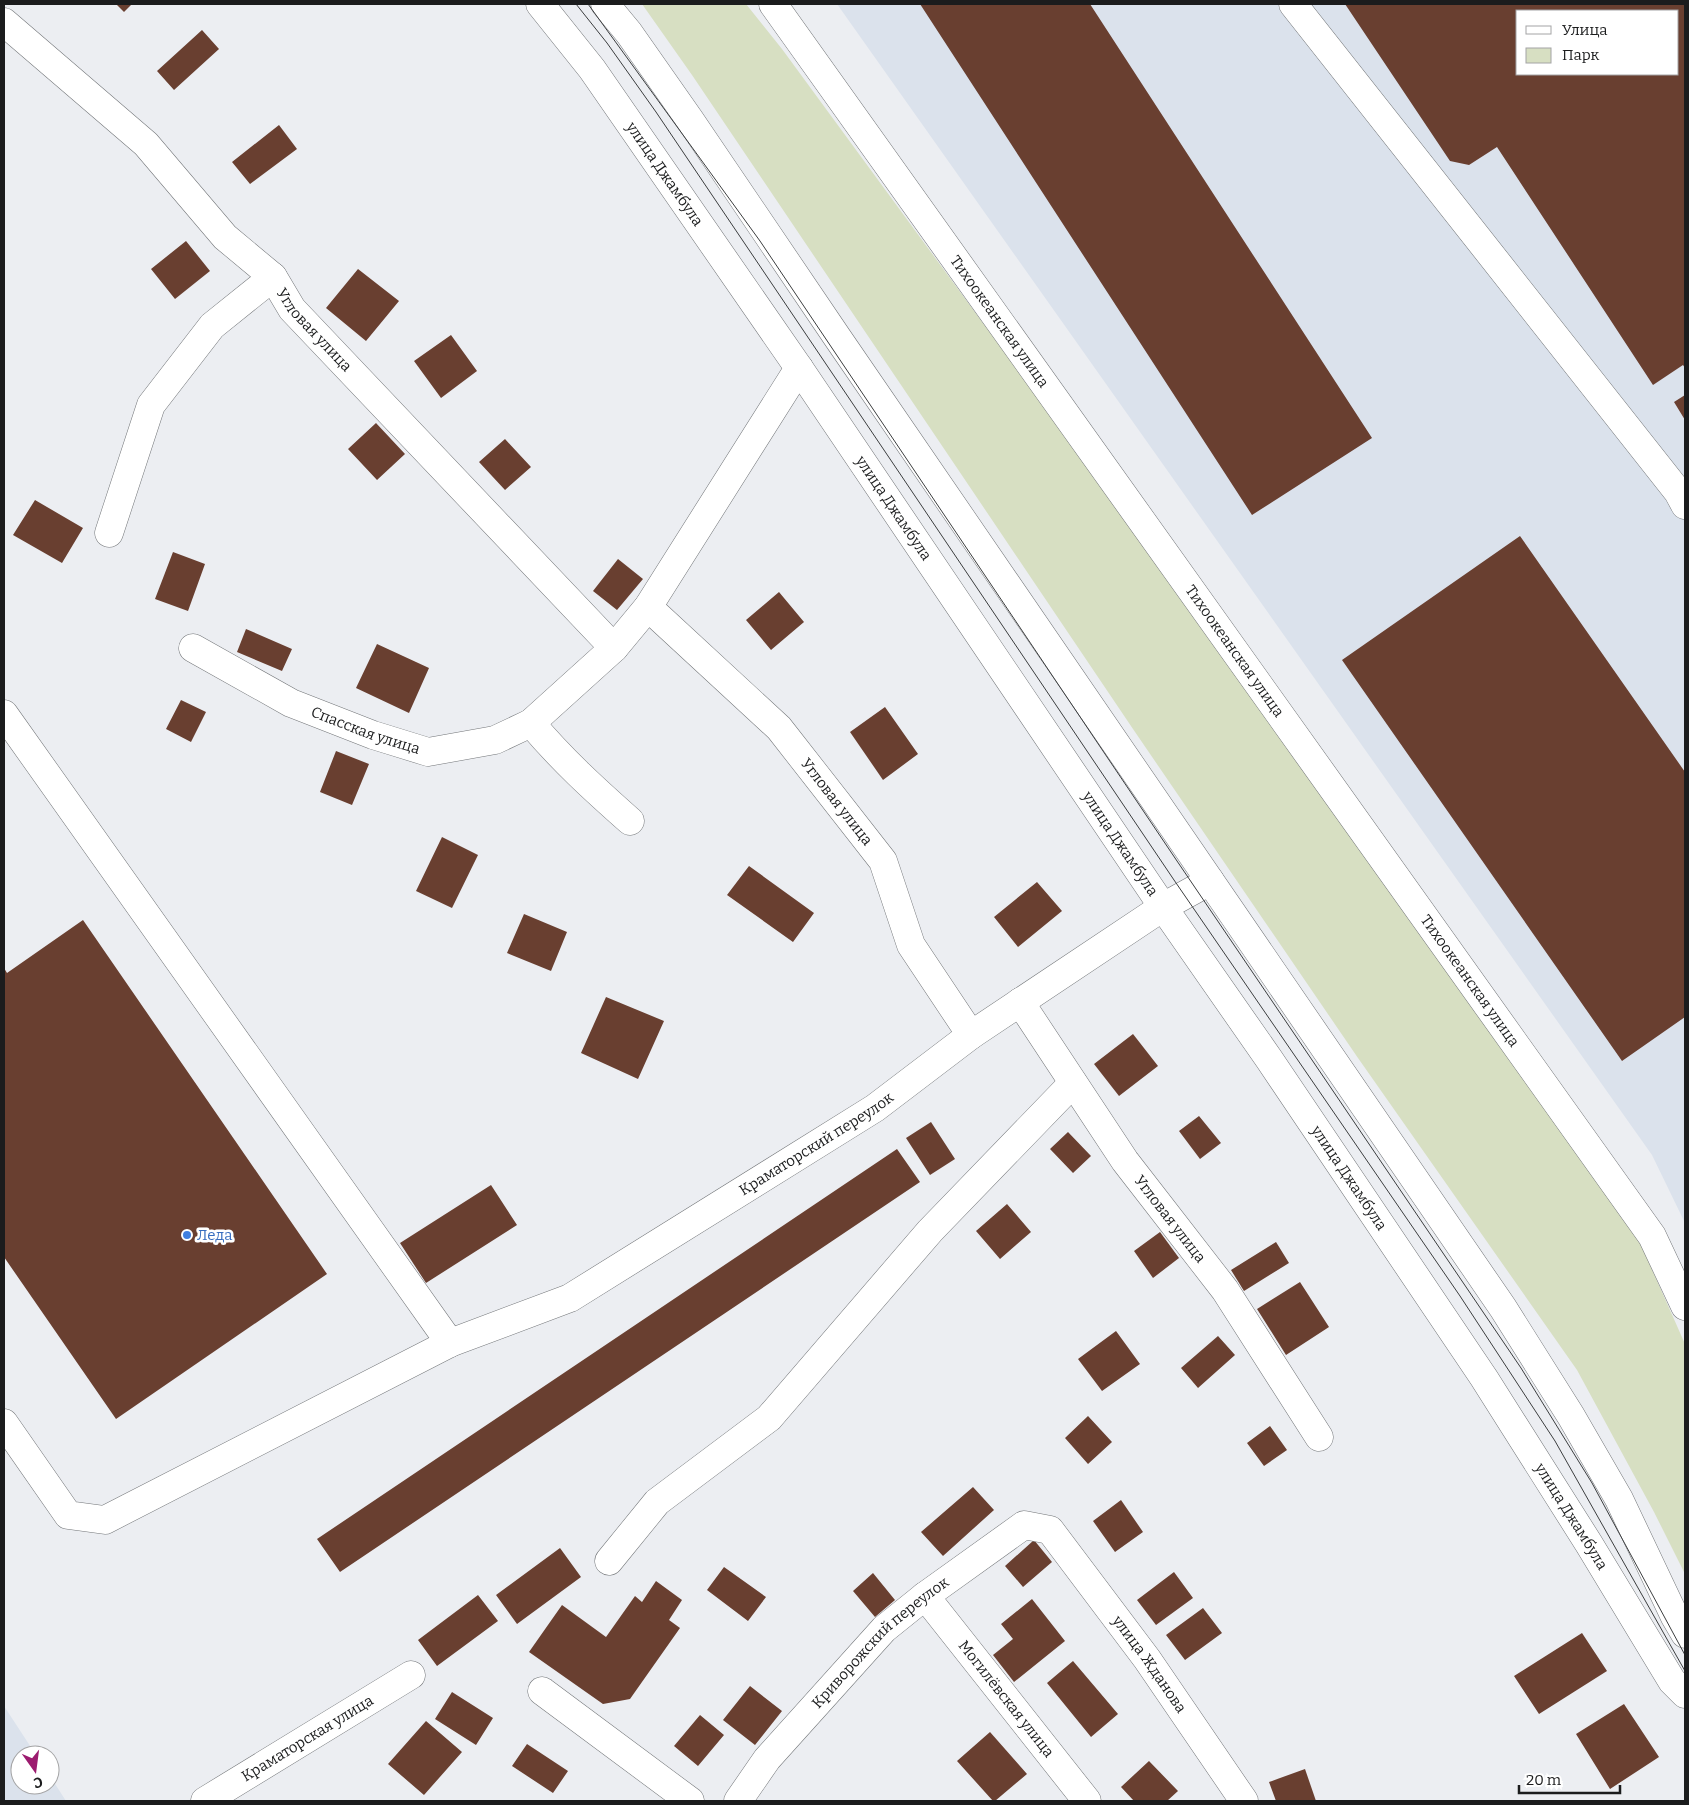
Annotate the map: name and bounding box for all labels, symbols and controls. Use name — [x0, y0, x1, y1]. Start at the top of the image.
legend — [1516, 10, 1679, 75]
text: Улица — [1562, 21, 1608, 39]
text: Парк — [1562, 46, 1600, 64]
street label: улица Джамбула — [622, 118, 707, 230]
street label: Тихоокеанская улица — [946, 252, 1053, 391]
street label: Угловая улица — [273, 285, 356, 375]
street label: улица Джамбула — [851, 452, 935, 564]
street label: Тихоокеанская улица — [1182, 582, 1288, 721]
street label: Спасская улица — [309, 703, 422, 758]
street label: Угловая улица — [797, 755, 876, 849]
street label: улица Джамбула — [1078, 787, 1162, 900]
street label: Тихоокеанская улица — [1417, 911, 1523, 1050]
street label: Краматорский переулок — [736, 1088, 897, 1199]
street label: улица Джамбула — [1307, 1121, 1391, 1234]
street label: Угловая улица — [1131, 1172, 1209, 1266]
place label: Леда — [197, 1226, 233, 1244]
marker: Леда — [181, 1229, 193, 1241]
street label: улица Джамбула — [1531, 1459, 1611, 1573]
street label: Криворожский переулок — [808, 1573, 952, 1712]
street label: улица Жданова — [1108, 1611, 1190, 1716]
street label: Могилёвская улица — [955, 1637, 1058, 1761]
street label: Краматорская улица — [238, 1691, 377, 1786]
north arrow — [10, 1745, 60, 1795]
scale bar — [1519, 1762, 1620, 1794]
text: 20 m — [1526, 1771, 1562, 1789]
text: С — [32, 1773, 44, 1791]

